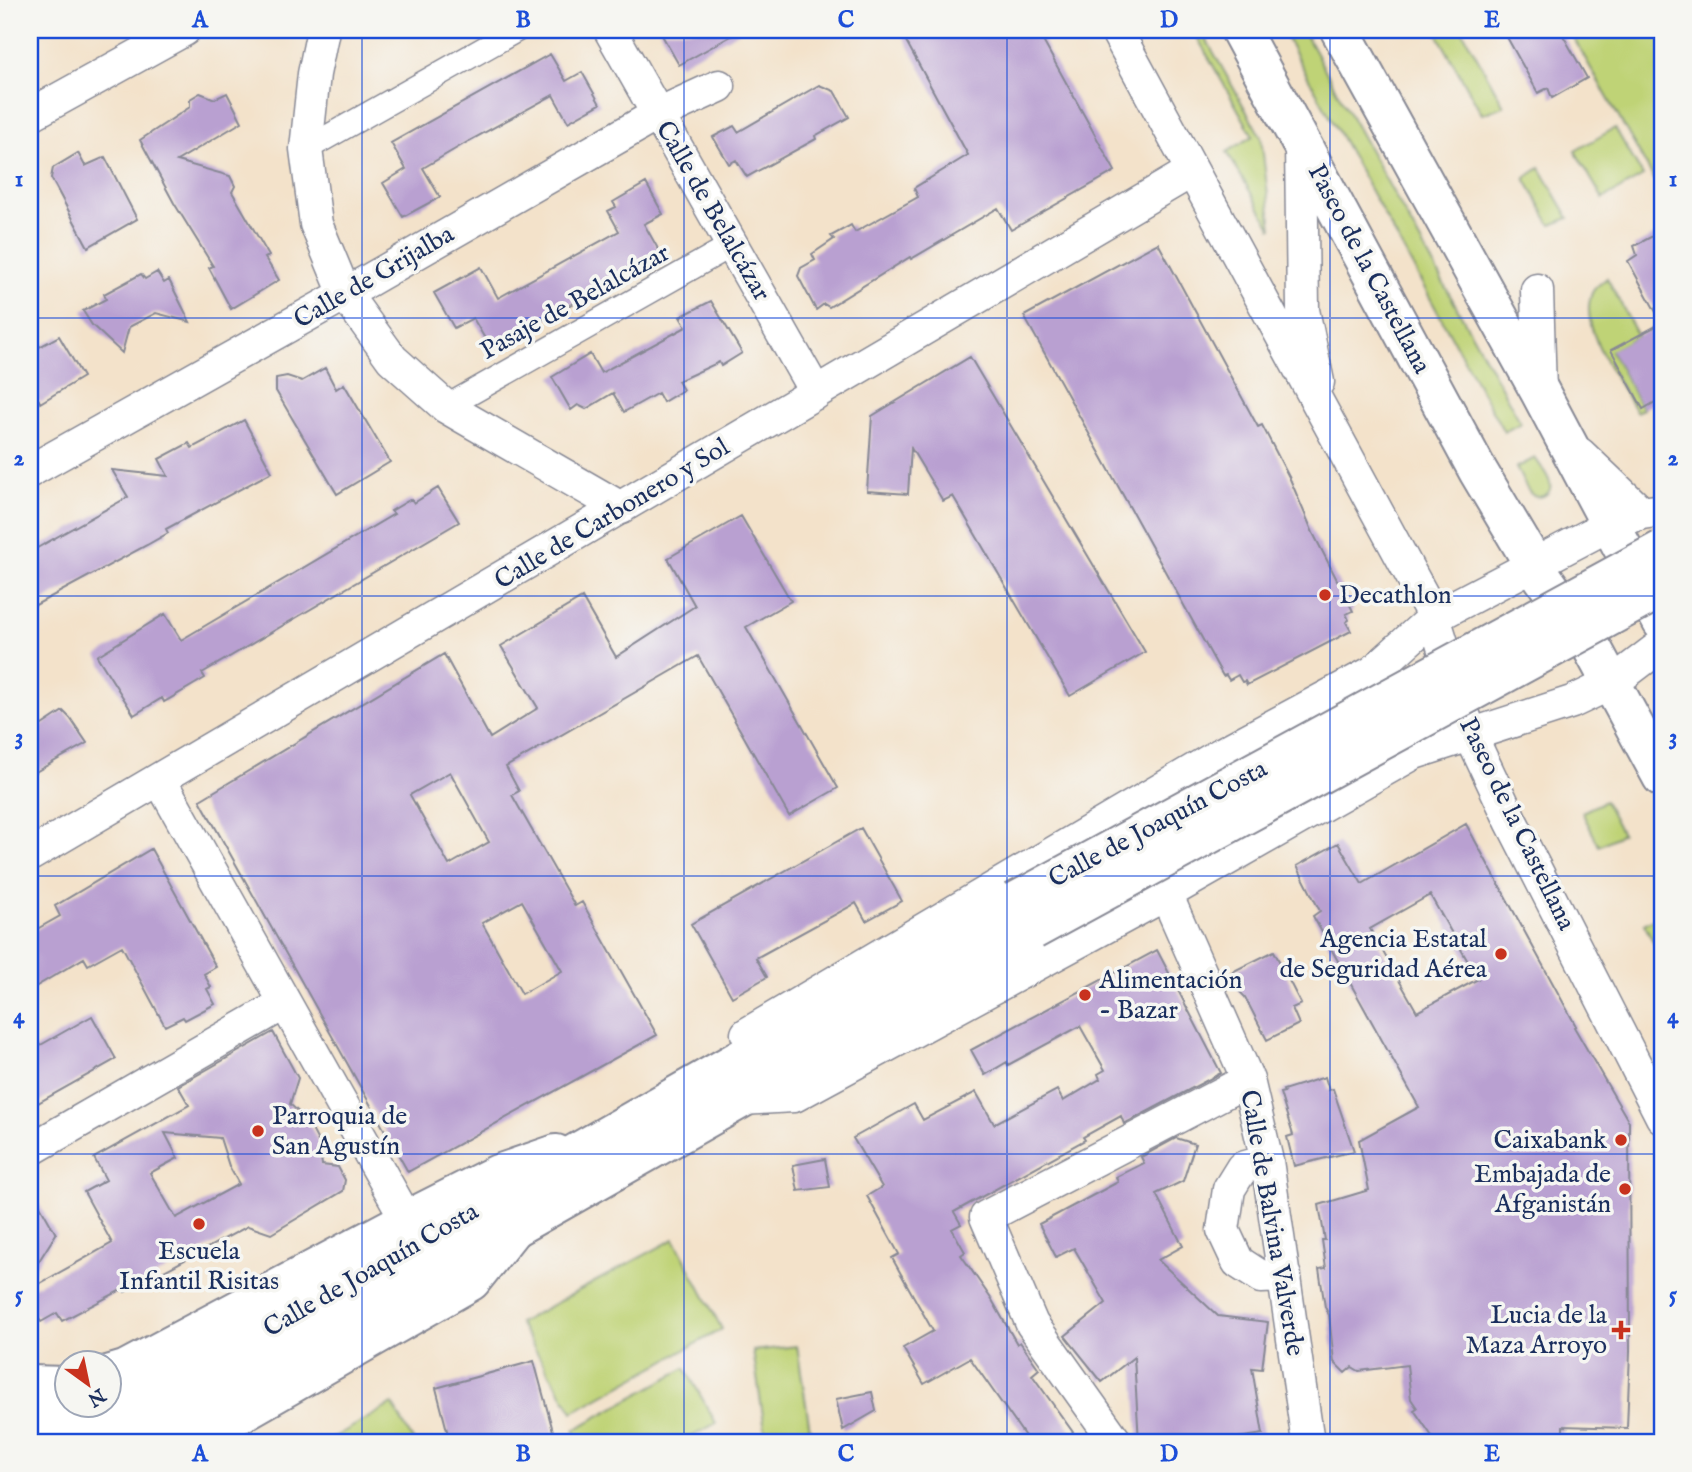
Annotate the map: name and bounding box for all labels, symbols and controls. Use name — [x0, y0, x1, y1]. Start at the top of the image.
text: A — [191, 6, 209, 35]
text: B — [515, 6, 531, 35]
text: C — [838, 6, 855, 35]
text: D — [1160, 6, 1178, 35]
text: E — [1484, 6, 1500, 35]
street label: Calle de Belalcázar — [648, 115, 778, 307]
street label: Paseo de la Castellana — [1300, 158, 1439, 380]
text: 1 — [15, 165, 23, 194]
text: 1 — [1669, 165, 1677, 194]
street label: Calle de Grijalba — [288, 217, 461, 336]
street label: Pasaje de Belalcázar — [475, 236, 676, 368]
street label: Calle de Carbonero y Sol — [489, 430, 736, 597]
text: 2 — [14, 444, 25, 473]
text: 2 — [1668, 444, 1679, 473]
place label: Decathlon — [1339, 579, 1452, 612]
marker: Decathlon — [1317, 587, 1333, 603]
street label: Paseo de la Castellana — [1451, 712, 1583, 937]
text: 3 — [15, 723, 23, 752]
text: 3 — [1669, 723, 1677, 752]
street label: Calle de Joaquín Costa — [1043, 752, 1274, 896]
place label: Agencia Estatal de Seguridad Aérea — [1279, 923, 1488, 986]
marker: Agencia Estatal de Seguridad Aérea — [1493, 946, 1509, 962]
place label: Alimentación - Bazar — [1098, 964, 1242, 1027]
marker: Alimentación - Bazar — [1077, 987, 1093, 1003]
text: 4 — [13, 1002, 25, 1031]
text: 4 — [1667, 1002, 1679, 1031]
street label: Calle de Balvina Valverde — [1232, 1087, 1312, 1359]
place label: Parroquia de San Agustín — [272, 1100, 407, 1163]
marker: Parroquia de San Agustín — [250, 1123, 266, 1139]
place label: Caixabank — [1493, 1124, 1608, 1157]
marker: Caixabank — [1613, 1132, 1629, 1148]
place label: Embajada de Afganistán — [1474, 1158, 1611, 1221]
marker: Embajada de Afganistán — [1617, 1181, 1633, 1197]
street label: Calle de Joaquín Costa — [258, 1195, 485, 1345]
marker: Escuela Infantil Risitas — [191, 1216, 207, 1232]
place label: Escuela Infantil Risitas — [119, 1235, 279, 1298]
text: 5 — [15, 1281, 24, 1310]
text: 5 — [1669, 1281, 1678, 1310]
place label: Lucia de la Maza Arroyo — [1466, 1299, 1608, 1362]
marker: Lucia de la Maza Arroyo — [1613, 1322, 1629, 1338]
north arrow — [52, 1350, 122, 1420]
text: N — [82, 1381, 110, 1411]
text: A — [191, 1440, 209, 1469]
text: B — [515, 1440, 531, 1469]
text: C — [838, 1440, 855, 1469]
text: D — [1160, 1440, 1178, 1469]
text: E — [1484, 1440, 1500, 1469]

